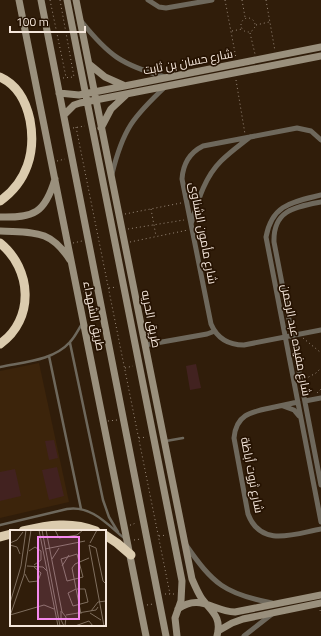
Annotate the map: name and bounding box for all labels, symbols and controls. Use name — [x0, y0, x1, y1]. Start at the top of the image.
scale bar — [10, 8, 85, 34]
text: 100 m — [16, 12, 49, 31]
street label: شارع حسان بن ثابت — [141, 43, 234, 80]
street label: شارع مأمون الشناوى — [184, 180, 223, 286]
street label: طريق الشهداء — [78, 279, 111, 353]
street label: شارع مفيده عبد الرحمن — [276, 282, 317, 398]
street label: طريق الحريه — [137, 288, 166, 350]
street label: شارع ثروت أباظة — [236, 435, 269, 515]
inset map — [10, 530, 106, 626]

